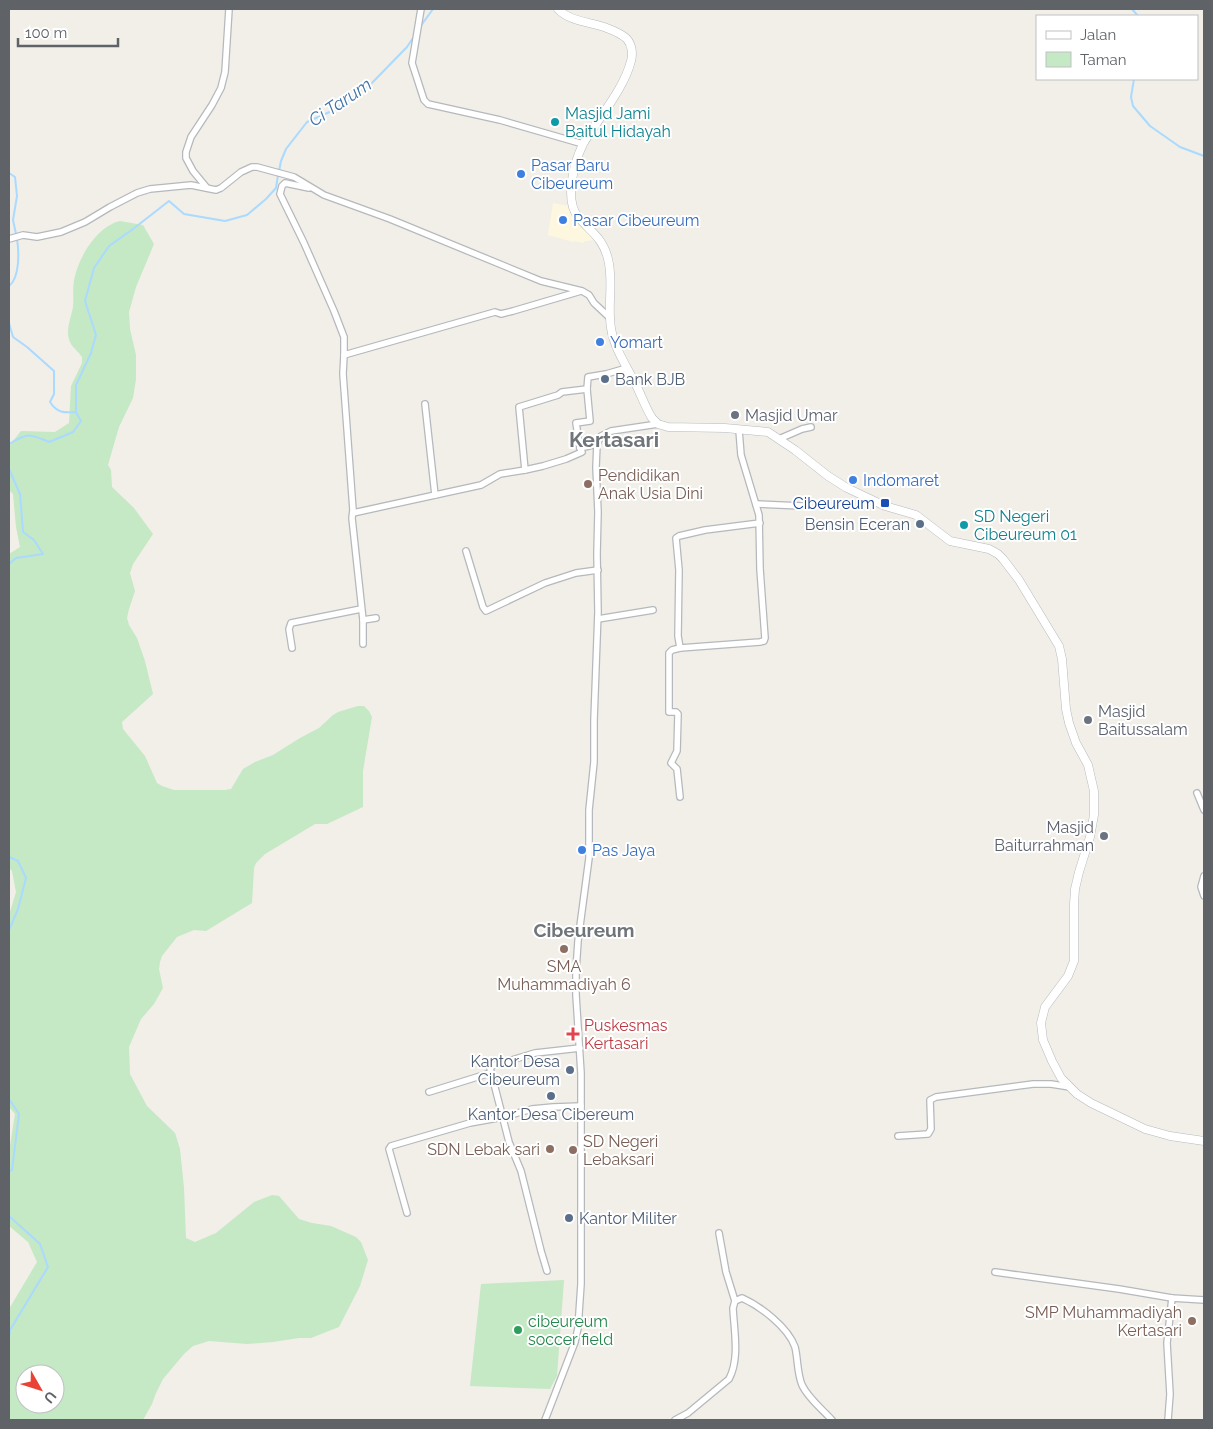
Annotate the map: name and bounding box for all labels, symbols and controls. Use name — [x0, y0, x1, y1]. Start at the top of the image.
scale bar — [18, 15, 118, 47]
legend — [1036, 15, 1198, 80]
text: 100 m — [25, 24, 67, 42]
text: Jalan — [1080, 26, 1116, 44]
text: Taman — [1080, 51, 1126, 69]
water label: Ci Tarum — [305, 73, 375, 131]
place label: Masjid Jami Baitul Hidayah — [565, 104, 671, 141]
marker: Masjid Jami Baitul Hidayah — [549, 116, 561, 128]
place label: Pasar Baru Cibeureum — [531, 156, 613, 193]
marker: Pasar Baru Cibeureum — [515, 168, 527, 180]
place label: Pasar Cibeureum — [573, 211, 700, 230]
marker: Pasar Cibeureum — [557, 214, 569, 226]
place label: Yomart — [610, 333, 664, 352]
marker: Yomart — [594, 336, 606, 348]
place label: Bank BJB — [615, 370, 685, 389]
marker: Bank BJB — [599, 373, 611, 385]
place label: Masjid Umar — [745, 406, 838, 425]
marker: Masjid Umar — [729, 409, 741, 421]
district label: Kertasari — [569, 427, 659, 452]
place label: Pendidikan Anak Usia Dini — [598, 466, 703, 503]
place label: Indomaret — [863, 471, 940, 490]
marker: Indomaret — [847, 474, 859, 486]
marker: Pendidikan Anak Usia Dini — [582, 478, 594, 490]
place label: Cibeureum — [793, 494, 875, 513]
marker: Cibeureum — [879, 497, 891, 509]
place label: SD Negeri Cibeureum 01 — [974, 507, 1077, 544]
place label: Bensin Eceran — [805, 515, 910, 534]
marker: Bensin Eceran — [914, 518, 926, 530]
marker: SD Negeri Cibeureum 01 — [958, 519, 970, 531]
place label: Masjid Baitussalam — [1098, 702, 1188, 739]
marker: Masjid Baitussalam — [1082, 714, 1094, 726]
place label: Masjid Baiturrahman — [994, 818, 1094, 855]
marker: Masjid Baiturrahman — [1098, 830, 1110, 842]
place label: Pas Jaya — [592, 841, 655, 860]
marker: Pas Jaya — [576, 844, 588, 856]
district label: Cibeureum — [533, 919, 635, 941]
marker: SMA Muhammadiyah 6 — [558, 943, 570, 955]
place label: SMA Muhammadiyah 6 — [497, 957, 631, 994]
place label: Puskesmas Kertasari — [584, 1016, 668, 1053]
marker: Puskesmas Kertasari — [566, 1027, 580, 1041]
place label: Kantor Desa Cibeureum — [470, 1052, 560, 1089]
marker: Kantor Desa Cibeureum — [564, 1064, 576, 1076]
marker: Kantor Desa Cibereum — [545, 1090, 557, 1102]
place label: Kantor Desa Cibereum — [468, 1105, 634, 1124]
place label: SD Negeri Lebaksari — [583, 1132, 658, 1169]
place label: SDN Lebak sari — [427, 1140, 540, 1159]
marker: SDN Lebak sari — [544, 1143, 556, 1155]
marker: SD Negeri Lebaksari — [567, 1144, 579, 1156]
place label: Kantor Militer — [579, 1209, 677, 1228]
marker: Kantor Militer — [563, 1212, 575, 1224]
place label: SMP Muhammadiyah Kertasari — [1025, 1303, 1182, 1340]
place label: cibeureum soccer field — [528, 1312, 613, 1349]
marker: SMP Muhammadiyah Kertasari — [1186, 1315, 1198, 1327]
marker: cibeureum soccer field — [512, 1324, 524, 1336]
north arrow — [15, 1364, 65, 1414]
text: U — [41, 1388, 60, 1406]

